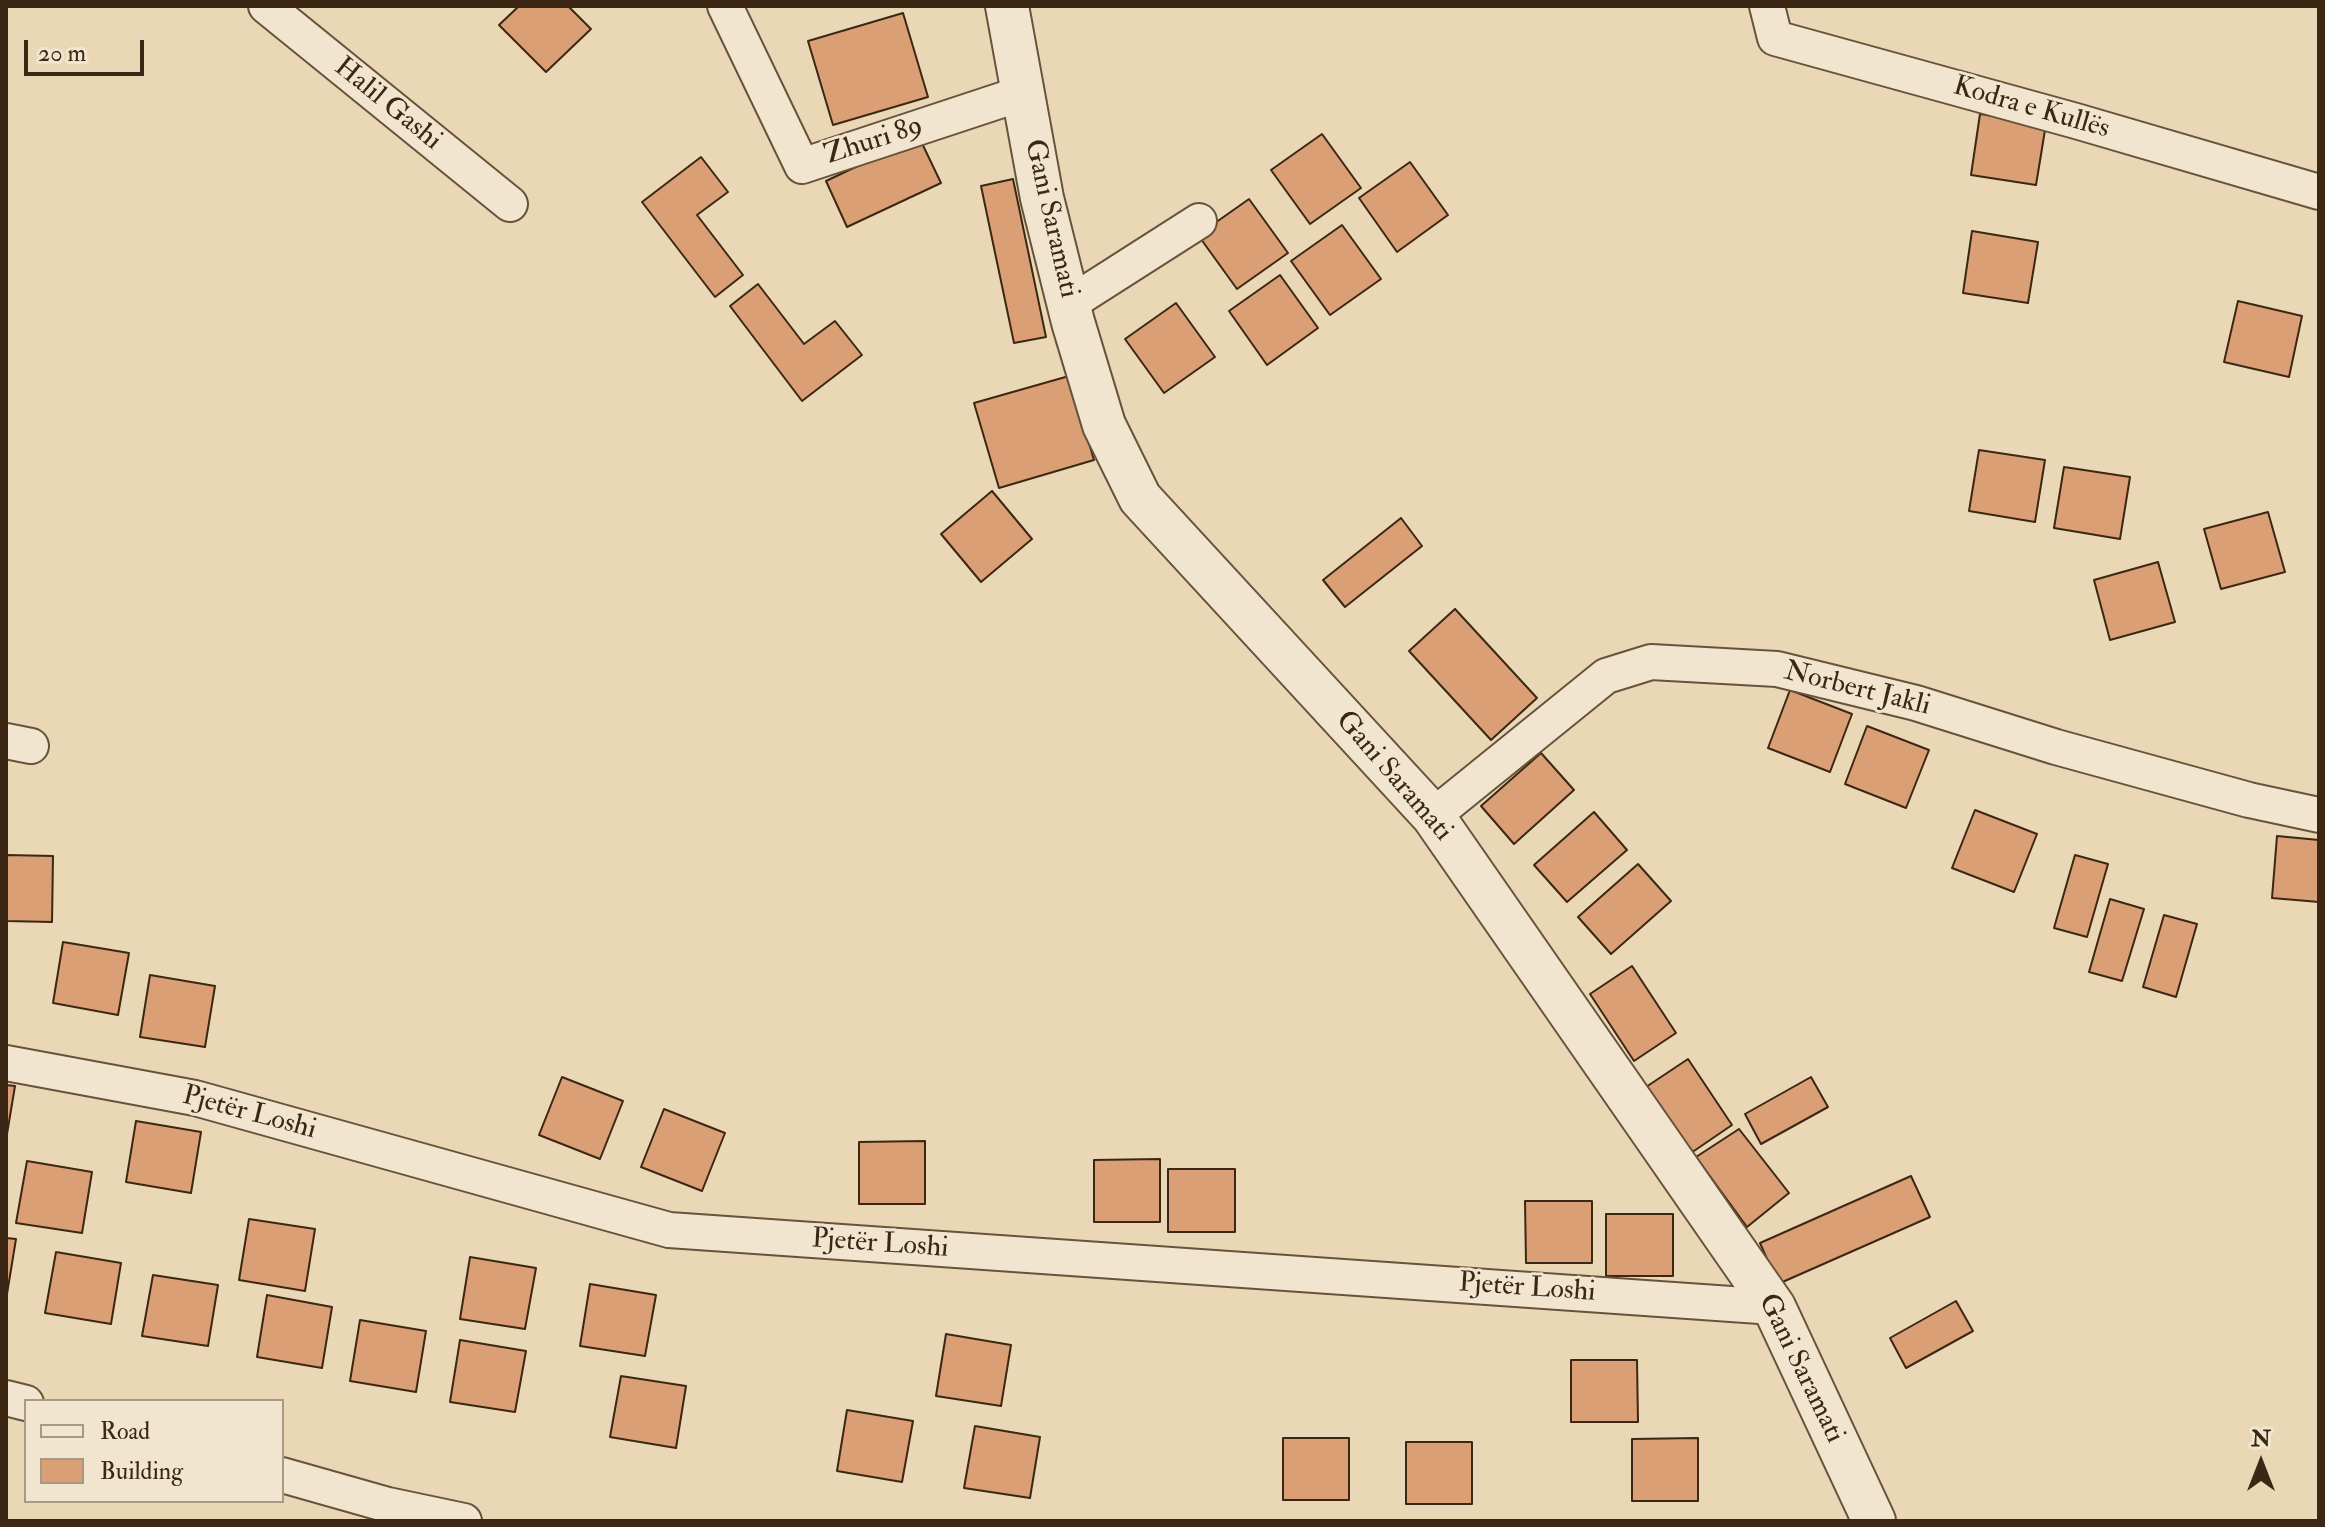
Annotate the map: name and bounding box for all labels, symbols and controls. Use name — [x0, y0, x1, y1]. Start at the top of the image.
scale bar — [28, 24, 148, 74]
text: 20 m — [38, 38, 86, 69]
street label: Halil Gashi — [326, 51, 448, 159]
street label: Kodra e Kullës — [1949, 71, 2113, 147]
street label: Zhuri 89 — [821, 110, 927, 174]
street label: Gani Saramati — [1015, 136, 1085, 302]
street label: Norbert Jakli — [1780, 656, 1934, 724]
street label: Gani Saramati — [1327, 705, 1459, 849]
street label: Pjetër Loshi — [178, 1080, 320, 1148]
street label: Pjetër Loshi — [810, 1223, 950, 1267]
street label: Pjetër Loshi — [1457, 1267, 1597, 1311]
street label: Gani Saramati — [1749, 1289, 1851, 1449]
legend — [24, 1399, 284, 1503]
text: Road — [100, 1416, 150, 1447]
north arrow — [2221, 1423, 2301, 1503]
text: N — [2251, 1425, 2271, 1453]
text: Building — [100, 1456, 183, 1487]

